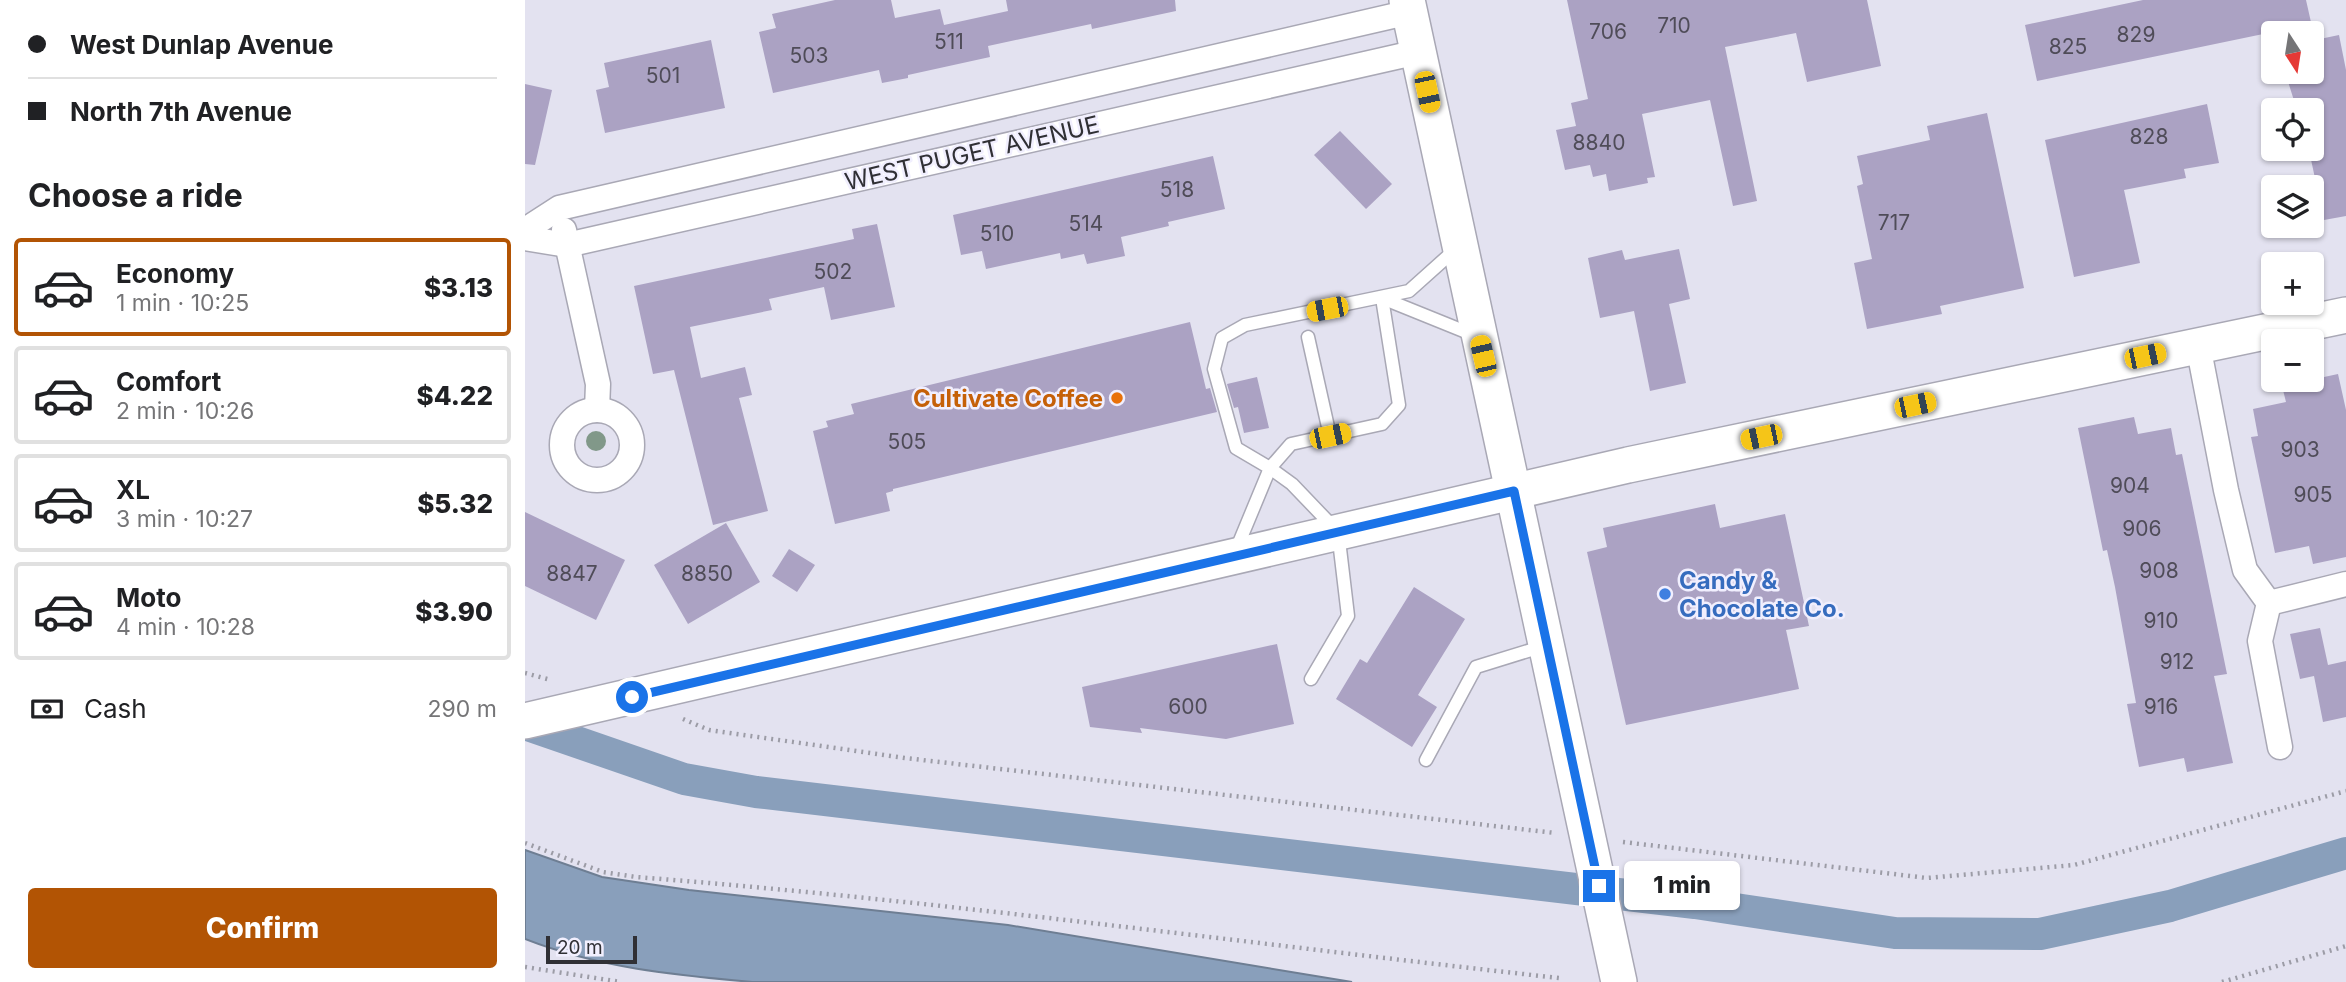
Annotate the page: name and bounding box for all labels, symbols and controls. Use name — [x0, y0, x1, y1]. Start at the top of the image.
house number: 710 — [1657, 13, 1691, 38]
house number: 706 — [1589, 19, 1627, 44]
north arrow — [2261, 21, 2324, 84]
map controls — [2261, 21, 2324, 392]
house number: 829 — [2117, 22, 2155, 47]
text: West Dunlap Avenue — [70, 29, 333, 60]
house number: 511 — [934, 29, 964, 54]
house number: 825 — [2049, 34, 2087, 59]
house number: 503 — [790, 43, 829, 68]
house number: 501 — [646, 63, 680, 88]
car — [1413, 69, 1442, 115]
text: North 7th Avenue — [70, 96, 292, 127]
button: locate — [2261, 98, 2324, 161]
street label: WEST PUGET AVENUE — [842, 110, 1102, 196]
house number: 828 — [2130, 124, 2168, 149]
house number: 8840 — [1573, 130, 1625, 155]
button: layers — [2261, 175, 2324, 238]
text: Choose a ride — [28, 176, 243, 215]
house number: 518 — [1160, 177, 1194, 202]
house number: 717 — [1878, 210, 1910, 235]
house number: 514 — [1069, 211, 1103, 236]
house number: 510 — [980, 221, 1014, 246]
button: + — [2261, 252, 2324, 315]
icon: car — [32, 256, 95, 319]
text: Economy — [116, 258, 234, 289]
house number: 502 — [814, 259, 852, 284]
text: $3.13 — [424, 272, 493, 303]
text: 1 min · 10:25 — [116, 289, 249, 317]
car — [1305, 295, 1350, 323]
button: − — [2261, 329, 2324, 392]
car — [1469, 333, 1498, 379]
car — [2123, 341, 2168, 371]
icon: car — [32, 364, 95, 427]
text: Comfort — [116, 366, 221, 397]
text: $4.22 — [416, 380, 493, 411]
place label: Cultivate Coffee — [913, 384, 1103, 413]
marker: Cultivate Coffee — [1109, 390, 1125, 406]
car — [1893, 390, 1938, 420]
text: 2 min · 10:26 — [116, 397, 254, 425]
car — [1308, 421, 1353, 451]
car — [1739, 422, 1784, 452]
house number: 505 — [888, 429, 926, 454]
house number: 903 — [2280, 437, 2320, 462]
icon: car — [32, 472, 95, 535]
house number: 904 — [2110, 473, 2150, 498]
text: XL — [116, 474, 150, 505]
house number: 905 — [2293, 482, 2333, 507]
text: $5.32 — [417, 488, 493, 519]
text: 3 min · 10:27 — [116, 505, 253, 533]
house number: 906 — [2122, 516, 2162, 541]
house number: 908 — [2139, 558, 2179, 583]
house number: 8847 — [546, 561, 598, 586]
house number: 8850 — [681, 561, 733, 586]
place label: Candy & Chocolate Co. — [1679, 566, 1845, 623]
icon: car — [32, 580, 95, 643]
text: Moto — [116, 582, 181, 613]
marker: Candy & Chocolate Co. — [1657, 586, 1673, 602]
text: $3.90 — [415, 596, 493, 627]
house number: 910 — [2144, 608, 2178, 633]
text: 4 min · 10:28 — [116, 613, 255, 641]
house number: 912 — [2160, 649, 2194, 674]
route start — [616, 681, 648, 713]
icon: cash — [28, 690, 66, 728]
text: Cash — [84, 693, 147, 724]
house number: 600 — [1168, 694, 1208, 719]
house number: 916 — [2144, 694, 2178, 719]
text: 290 m — [428, 695, 497, 723]
callout: 1 min — [1623, 862, 1739, 910]
route end — [1583, 870, 1615, 902]
text: 1 min — [1653, 871, 1711, 899]
button: Confirm — [28, 888, 497, 968]
scale bar — [546, 933, 637, 965]
text: 20 m — [557, 936, 603, 959]

